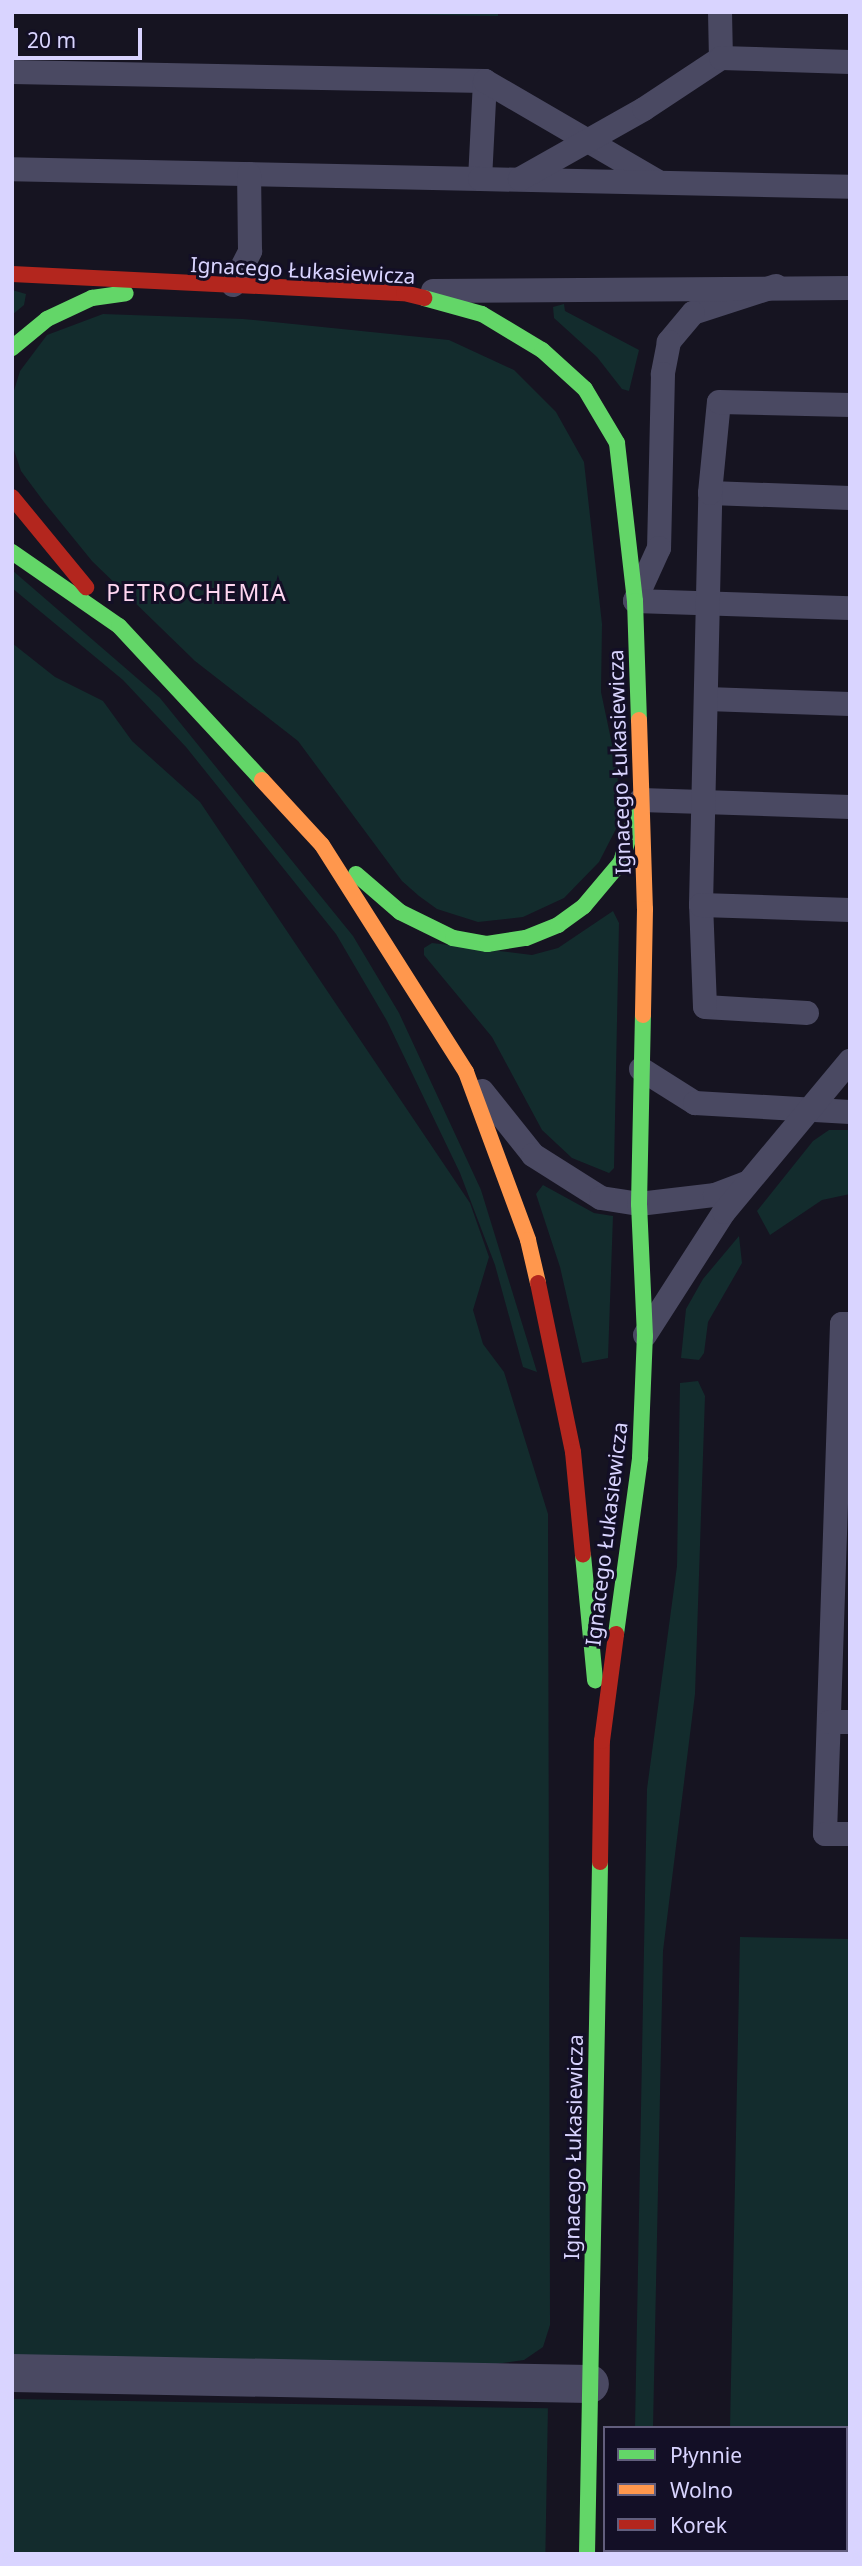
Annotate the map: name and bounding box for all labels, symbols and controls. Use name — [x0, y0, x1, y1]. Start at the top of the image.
scale bar — [18, 14, 145, 58]
text: 20 m — [27, 26, 76, 54]
street label: Ignacego Łukasiewicza — [190, 252, 416, 288]
district label: PETROCHEMIA — [108, 578, 286, 606]
street label: Ignacego Łukasiewicza — [602, 649, 636, 875]
street label: Ignacego Łukasiewicza — [580, 1421, 632, 1647]
street label: Ignacego Łukasiewicza — [558, 2034, 588, 2260]
legend — [603, 2426, 848, 2552]
text: Płynnie — [670, 2441, 742, 2469]
text: Wolno — [670, 2476, 733, 2504]
text: Korek — [670, 2511, 727, 2539]

